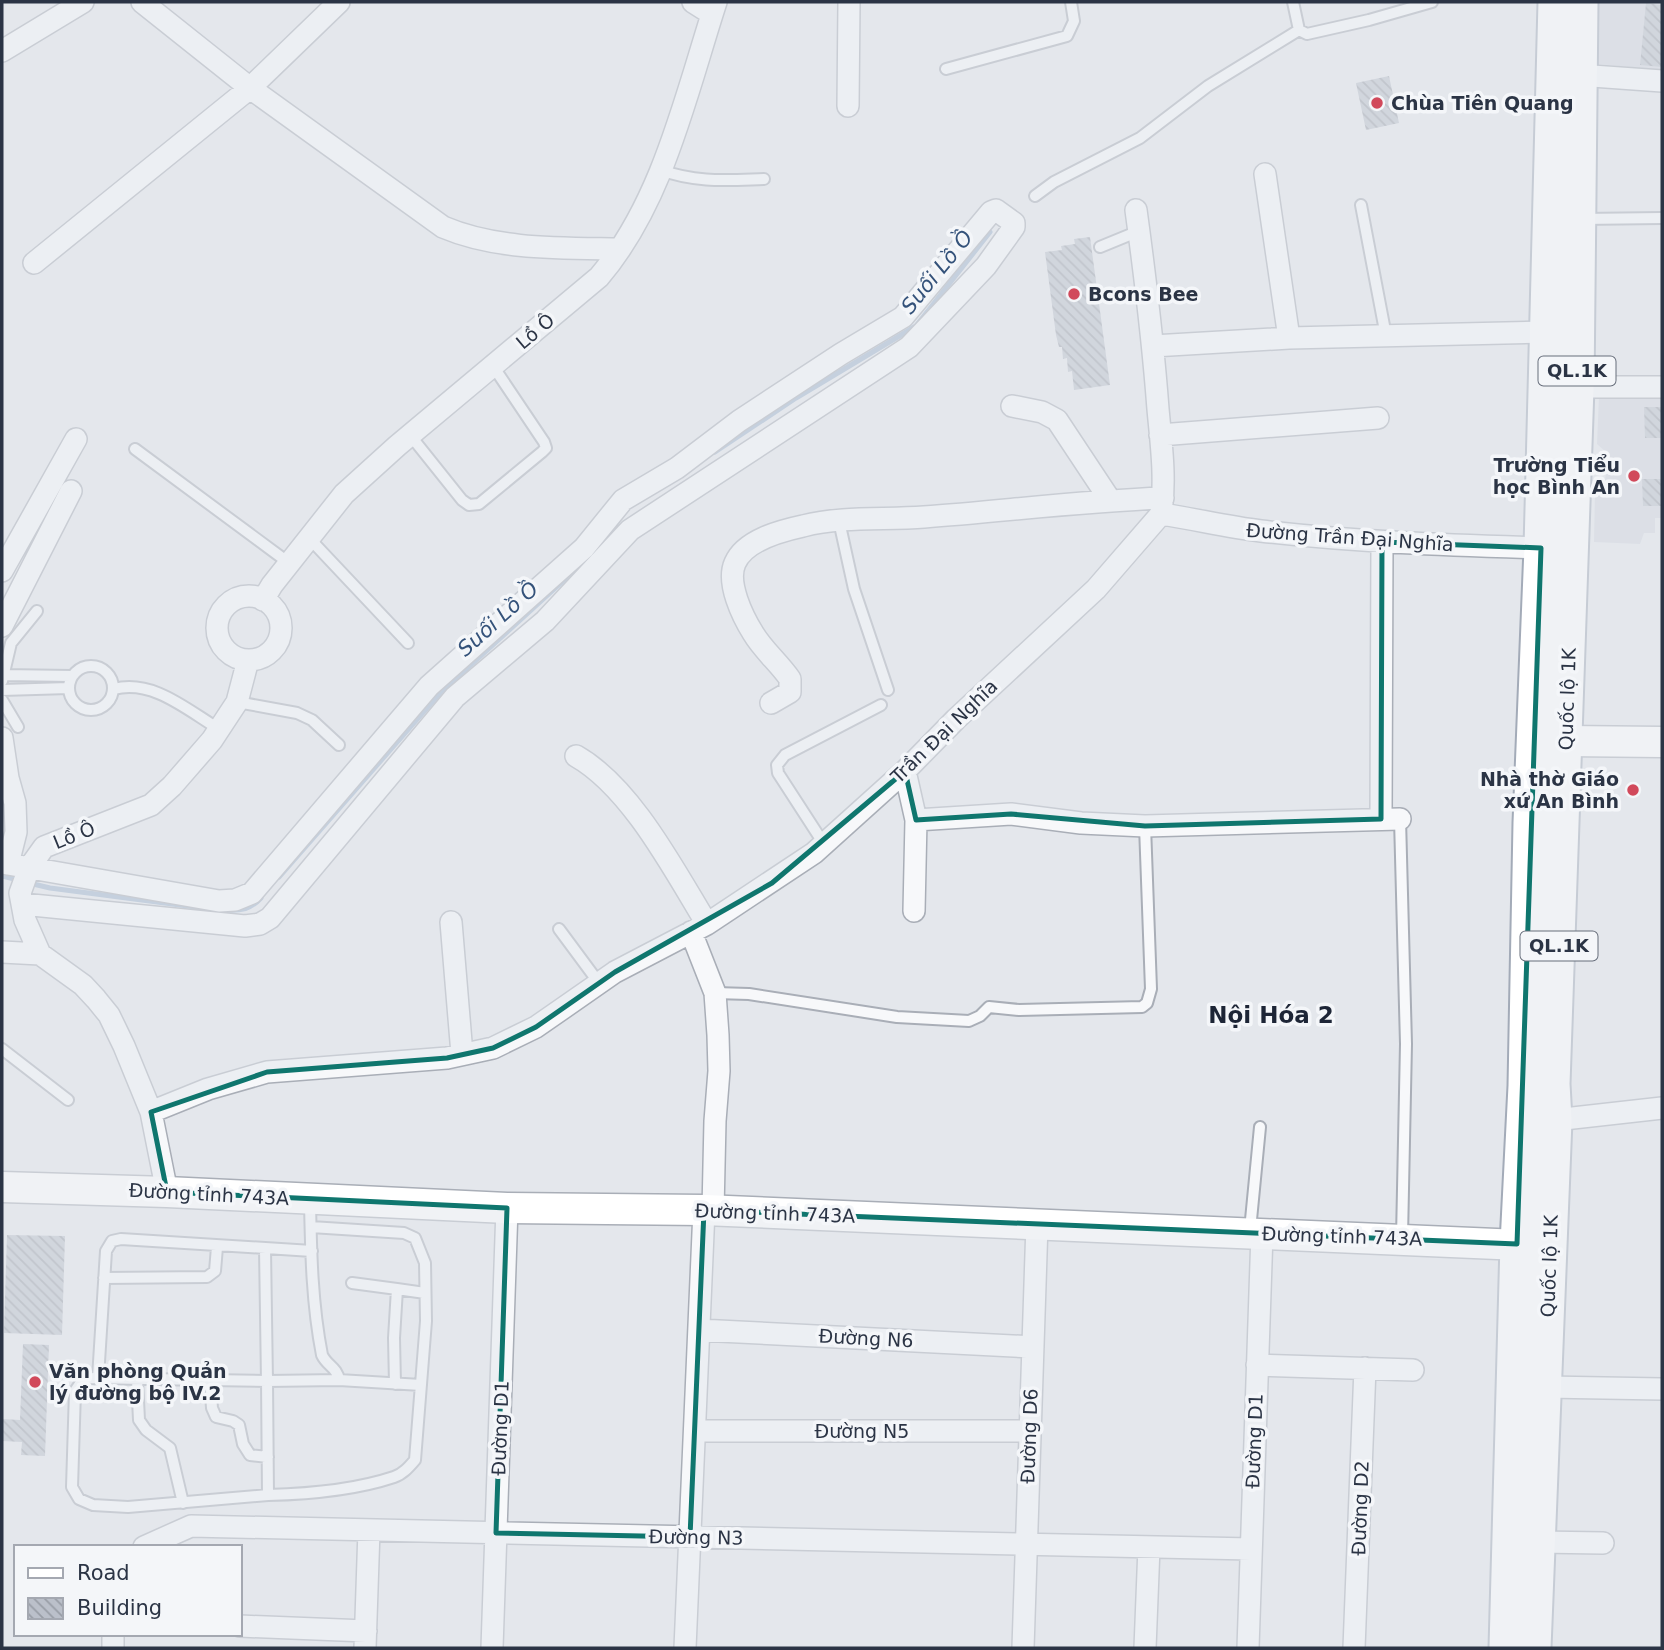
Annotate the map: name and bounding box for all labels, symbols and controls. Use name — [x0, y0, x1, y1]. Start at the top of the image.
place label: Chùa Tiên Quang — [1391, 92, 1574, 114]
marker: Chùa Tiên Quang — [1369, 95, 1385, 111]
water label: Suối Lồ Ồ — [893, 223, 978, 318]
place label: Bcons Bee — [1088, 283, 1199, 305]
marker: Bcons Bee — [1066, 286, 1082, 302]
street label: Lồ Ô — [511, 308, 559, 353]
road number: QL.1K — [1538, 356, 1616, 386]
place label: Trường Tiểu học Bình An — [1493, 454, 1620, 498]
marker: Trường Tiểu học Bình An — [1626, 468, 1642, 484]
street label: Đường Trần Đại Nghĩa — [1246, 519, 1454, 555]
water label: Suối Lồ Ồ — [450, 574, 543, 661]
street label: Quốc lộ 1K — [1554, 647, 1580, 751]
street label: Trần Đại Nghĩa — [886, 675, 1002, 788]
place label: Nhà thờ Giáo xứ An Bình — [1480, 768, 1619, 812]
marker: Nhà thờ Giáo xứ An Bình — [1625, 782, 1641, 798]
street label: Lồ Ô — [49, 816, 98, 853]
road number: QL.1K — [1520, 931, 1598, 960]
district label: Nội Hóa 2 — [1208, 1002, 1334, 1028]
street label: Đường tỉnh 743A — [128, 1179, 290, 1209]
street label: Đường tỉnh 743A — [694, 1199, 856, 1227]
street label: Quốc lộ 1K — [1536, 1214, 1562, 1318]
street label: Đường tỉnh 743A — [1261, 1222, 1423, 1250]
street label: Đường N6 — [818, 1325, 914, 1351]
place label: Văn phòng Quản lý đường bộ IV.2 — [49, 1360, 227, 1404]
marker: Văn phòng Quản lý đường bộ IV.2 — [27, 1374, 43, 1390]
street label: Đường D1 — [487, 1380, 513, 1476]
street label: Đường D6 — [1016, 1388, 1042, 1484]
street label: Đường D1 — [1241, 1393, 1267, 1489]
street label: Đường N5 — [815, 1420, 909, 1442]
street label: Đường D2 — [1347, 1460, 1373, 1556]
street label: Đường N3 — [648, 1525, 744, 1549]
legend — [14, 1545, 242, 1636]
text: Road — [77, 1561, 130, 1585]
text: Building — [77, 1596, 162, 1620]

